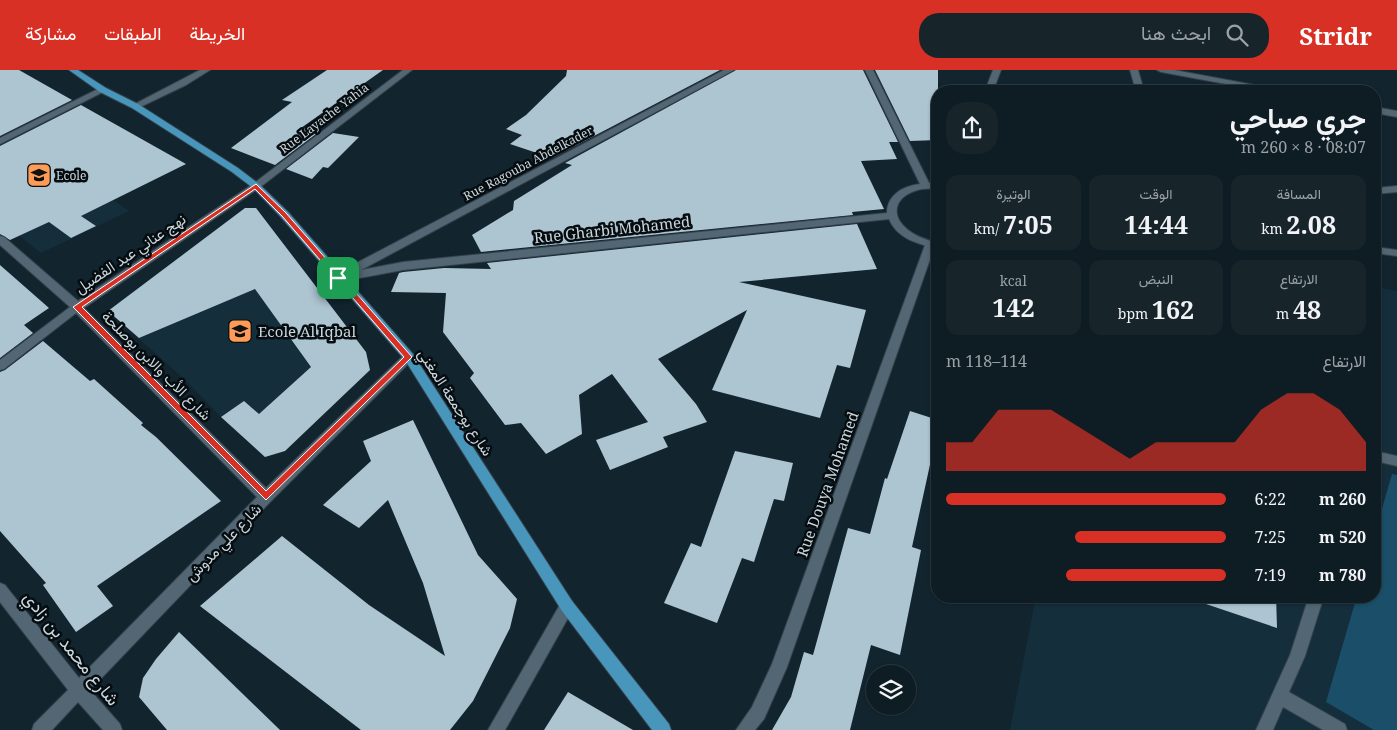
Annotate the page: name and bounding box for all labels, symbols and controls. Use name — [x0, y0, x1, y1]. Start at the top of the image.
search box — [919, 13, 1269, 58]
text: Stridr — [1299, 19, 1372, 52]
text: ابحث هنا — [1141, 20, 1211, 46]
text: مشاركة — [25, 21, 76, 45]
text: الطبقات — [104, 21, 161, 45]
text: الخريطة — [189, 21, 245, 45]
icon: search — [1223, 21, 1251, 49]
street label: Rue Layache Yahia — [276, 79, 372, 157]
text: جري صباحي — [1230, 98, 1366, 136]
button: share — [946, 102, 998, 154]
street label: Rue Ragouba Abdelkader — [460, 121, 596, 204]
text: 08:07 · 8 × 260 m — [1241, 136, 1366, 158]
school or university icon: Ecole — [26, 162, 52, 188]
place label: Ecole — [56, 167, 86, 184]
text: الوتيرة — [996, 184, 1030, 203]
text: الوقت — [1140, 184, 1172, 203]
text: المسافة — [1276, 184, 1321, 203]
text: 7:05 — [1003, 207, 1053, 241]
text: 14:44 — [1124, 207, 1188, 241]
text: 2.08 — [1286, 207, 1336, 241]
street label: نهج عناني عبد الفضيل — [71, 208, 192, 301]
street label: Rue Gharbi Mohamed — [533, 211, 691, 247]
text: /km — [974, 219, 1003, 238]
text: km — [1261, 219, 1286, 238]
pin — [317, 257, 359, 299]
icon: arrive — [324, 264, 352, 292]
text: النبض — [1139, 269, 1173, 288]
text: الارتفاع — [1280, 269, 1318, 288]
text: kcal — [1000, 271, 1027, 290]
text: 142 — [992, 290, 1035, 324]
text: 162 — [1152, 292, 1194, 326]
text: 48 — [1293, 292, 1321, 326]
text: bpm — [1118, 304, 1152, 323]
text: m — [1276, 304, 1293, 323]
street label: شارع الأب والابن بوصلحة — [96, 306, 216, 426]
school or university icon: Ecole Al Iqbal — [227, 318, 253, 344]
place label: Ecole Al Iqbal — [258, 321, 356, 341]
street label: شارع بوجمعة المغني — [411, 345, 498, 462]
text: 114–118 m — [946, 350, 1027, 372]
text: الارتفاع — [1323, 350, 1366, 372]
street label: Rue Douya Mohamed — [791, 409, 863, 559]
text: 6:22 — [1255, 488, 1286, 510]
text: 260 m — [1319, 488, 1366, 510]
street label: شارع علي مدوش — [181, 499, 268, 588]
text: 7:25 — [1255, 526, 1286, 548]
text: 520 m — [1319, 526, 1366, 548]
text: 7:19 — [1255, 564, 1286, 586]
text: 780 m — [1319, 564, 1366, 586]
street label: شارع محمد بن زادي — [15, 586, 126, 713]
map controls — [866, 665, 916, 715]
button: layers — [866, 665, 916, 715]

